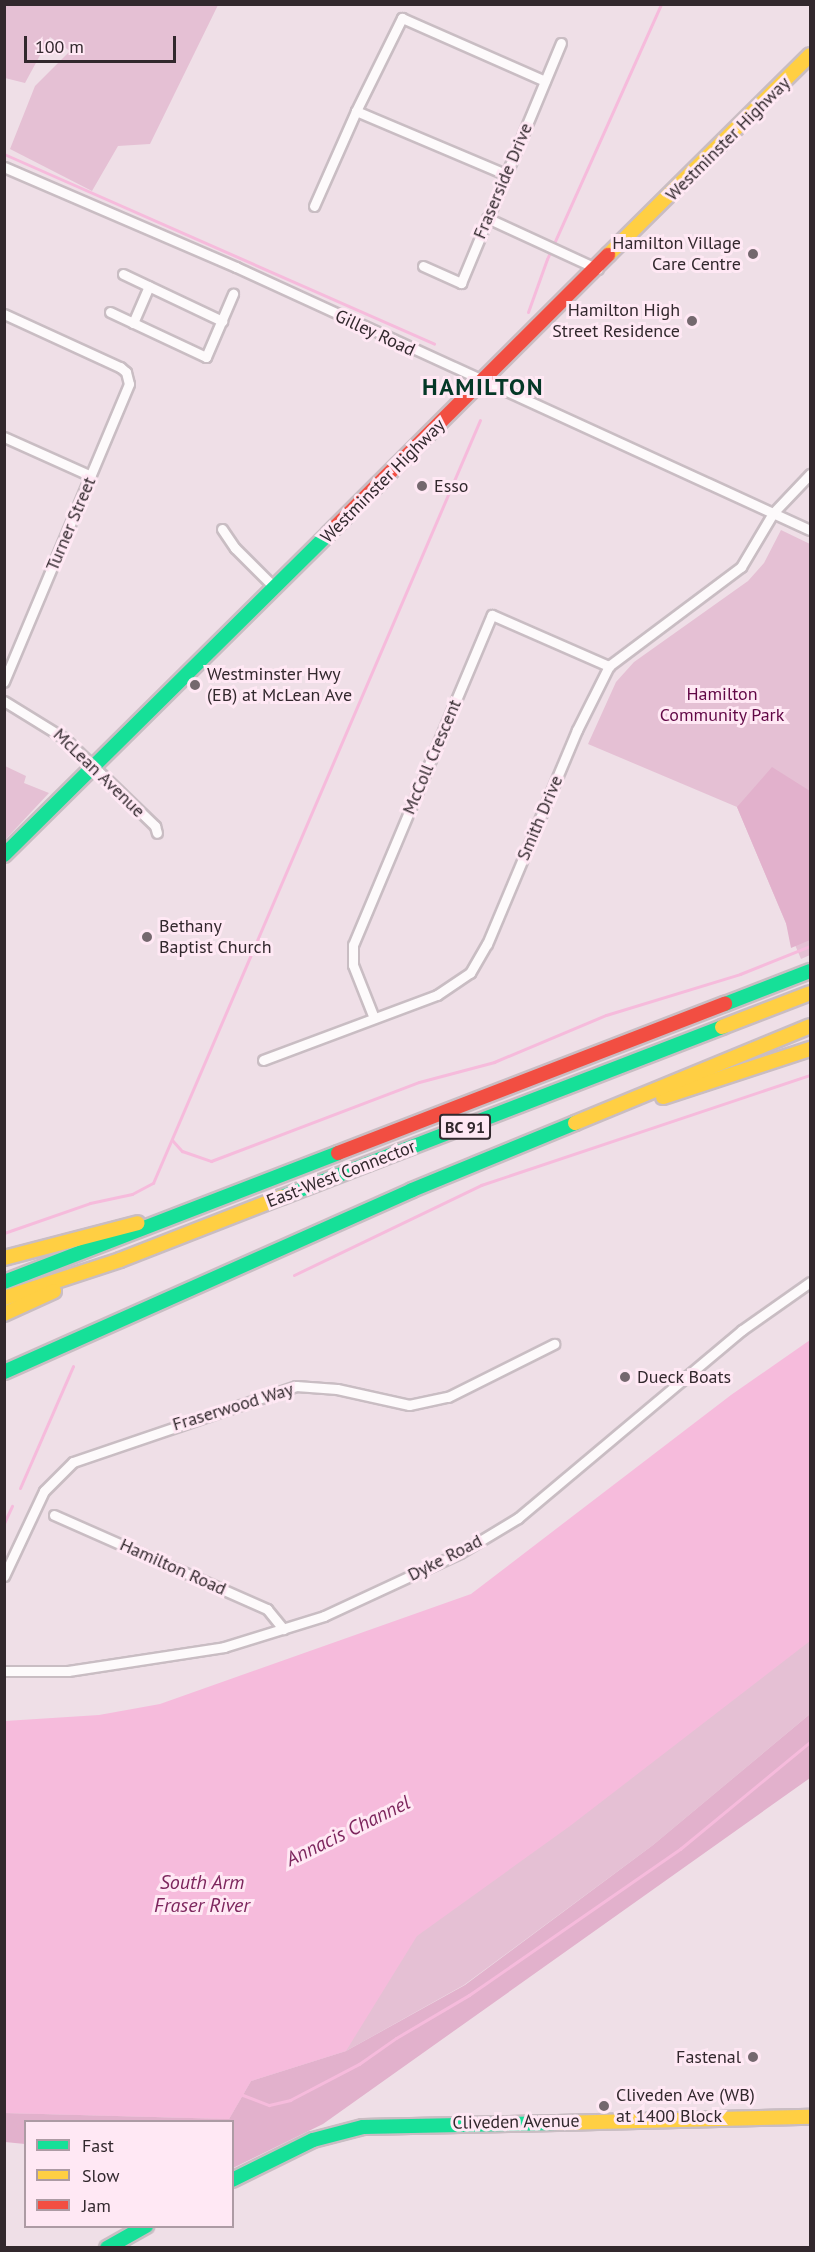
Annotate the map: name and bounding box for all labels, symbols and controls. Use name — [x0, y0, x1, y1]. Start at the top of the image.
scale bar — [27, 24, 178, 62]
text: 100 m — [35, 35, 84, 58]
street label: Westminster Highway — [661, 72, 795, 206]
street label: Fraserside Drive — [469, 120, 537, 242]
place label: Hamilton Village Care Centre — [612, 233, 741, 276]
marker: Hamilton Village Care Centre — [746, 247, 760, 261]
place label: Hamilton High Street Residence — [552, 300, 680, 342]
street label: Gilley Road — [331, 305, 419, 361]
marker: Hamilton High Street Residence — [685, 314, 699, 328]
district label: HAMILTON — [422, 373, 544, 401]
street label: Westminster Highway — [316, 414, 450, 548]
street label: Turner Street — [42, 474, 100, 574]
place label: Esso — [434, 475, 468, 497]
marker: Esso — [415, 479, 429, 493]
place label: Westminster Hwy (EB) at McLean Ave — [207, 664, 353, 706]
marker: Westminster Hwy (EB) at McLean Ave — [188, 678, 202, 692]
park label: Hamilton Community Park — [659, 684, 785, 726]
street label: McColl Crescent — [398, 696, 466, 818]
street label: McLean Avenue — [49, 724, 149, 822]
street label: Smith Drive — [512, 772, 568, 864]
place label: Bethany Baptist Church — [159, 916, 271, 958]
marker: Bethany Baptist Church — [140, 930, 154, 944]
road number: BC 91 — [438, 1114, 492, 1140]
street label: East-West Connector — [264, 1136, 418, 1212]
place label: Dueck Boats — [637, 1366, 732, 1388]
marker: Dueck Boats — [618, 1370, 632, 1384]
street label: Fraserwood Way — [170, 1378, 296, 1436]
street label: Dyke Road — [404, 1530, 486, 1586]
street label: Hamilton Road — [117, 1534, 229, 1600]
water label: Annacis Channel — [282, 1791, 414, 1871]
water label: South Arm Fraser River — [154, 1870, 250, 1917]
place label: Fastenal — [676, 2046, 741, 2068]
marker: Fastenal — [746, 2050, 760, 2064]
place label: Cliveden Ave (WB) at 1400 Block — [616, 2085, 755, 2128]
marker: Cliveden Ave (WB) at 1400 Block — [597, 2099, 611, 2113]
street label: Cliveden Avenue — [452, 2110, 580, 2134]
legend — [24, 2120, 234, 2228]
text: Fast — [82, 2134, 114, 2157]
text: Slow — [82, 2164, 120, 2187]
text: Jam — [82, 2194, 111, 2217]

